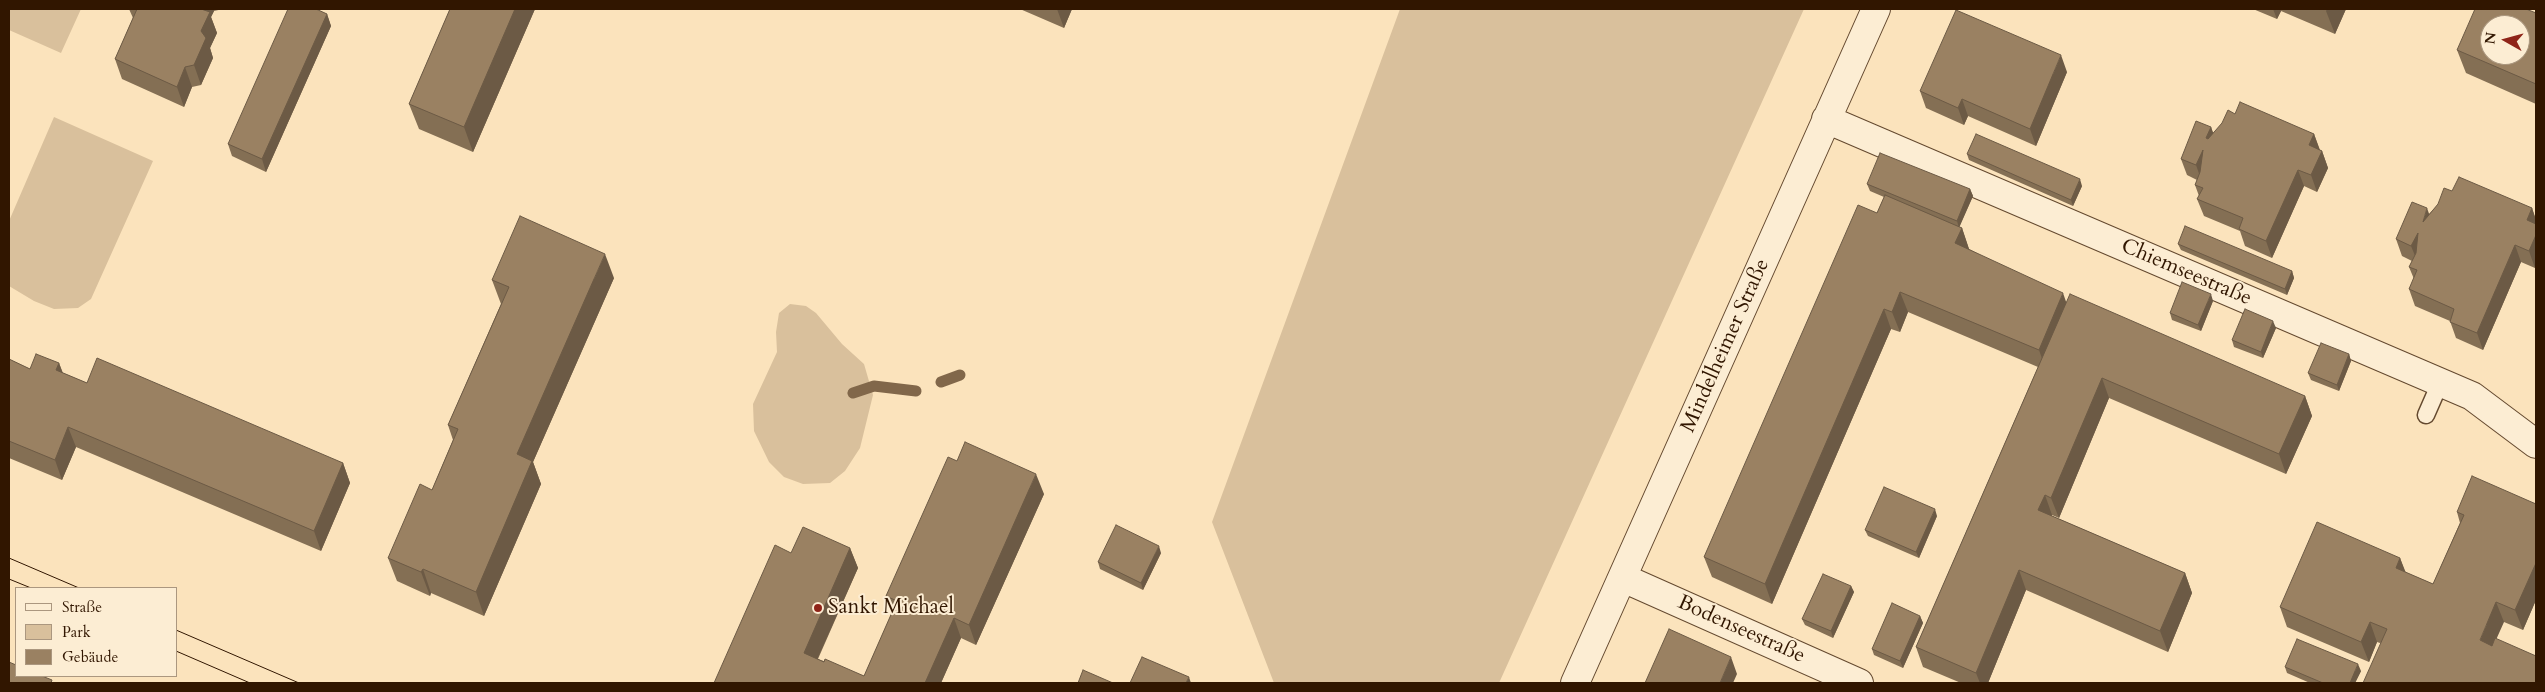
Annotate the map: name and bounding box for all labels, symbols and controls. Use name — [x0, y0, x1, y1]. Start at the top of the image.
north arrow — [2480, 15, 2530, 65]
text: N — [2480, 31, 2501, 45]
street label: Chiemseestraße — [2117, 234, 2255, 312]
street label: Mindelheimer Straße — [1676, 255, 1776, 437]
legend — [15, 587, 178, 677]
street label: Bodenseestraße — [1673, 591, 1809, 669]
place label: Sankt Michael — [828, 595, 954, 621]
text: Straße — [62, 597, 102, 617]
marker: Sankt Michael — [812, 602, 824, 614]
text: Park — [62, 622, 91, 642]
text: Gebäude — [62, 647, 118, 667]

